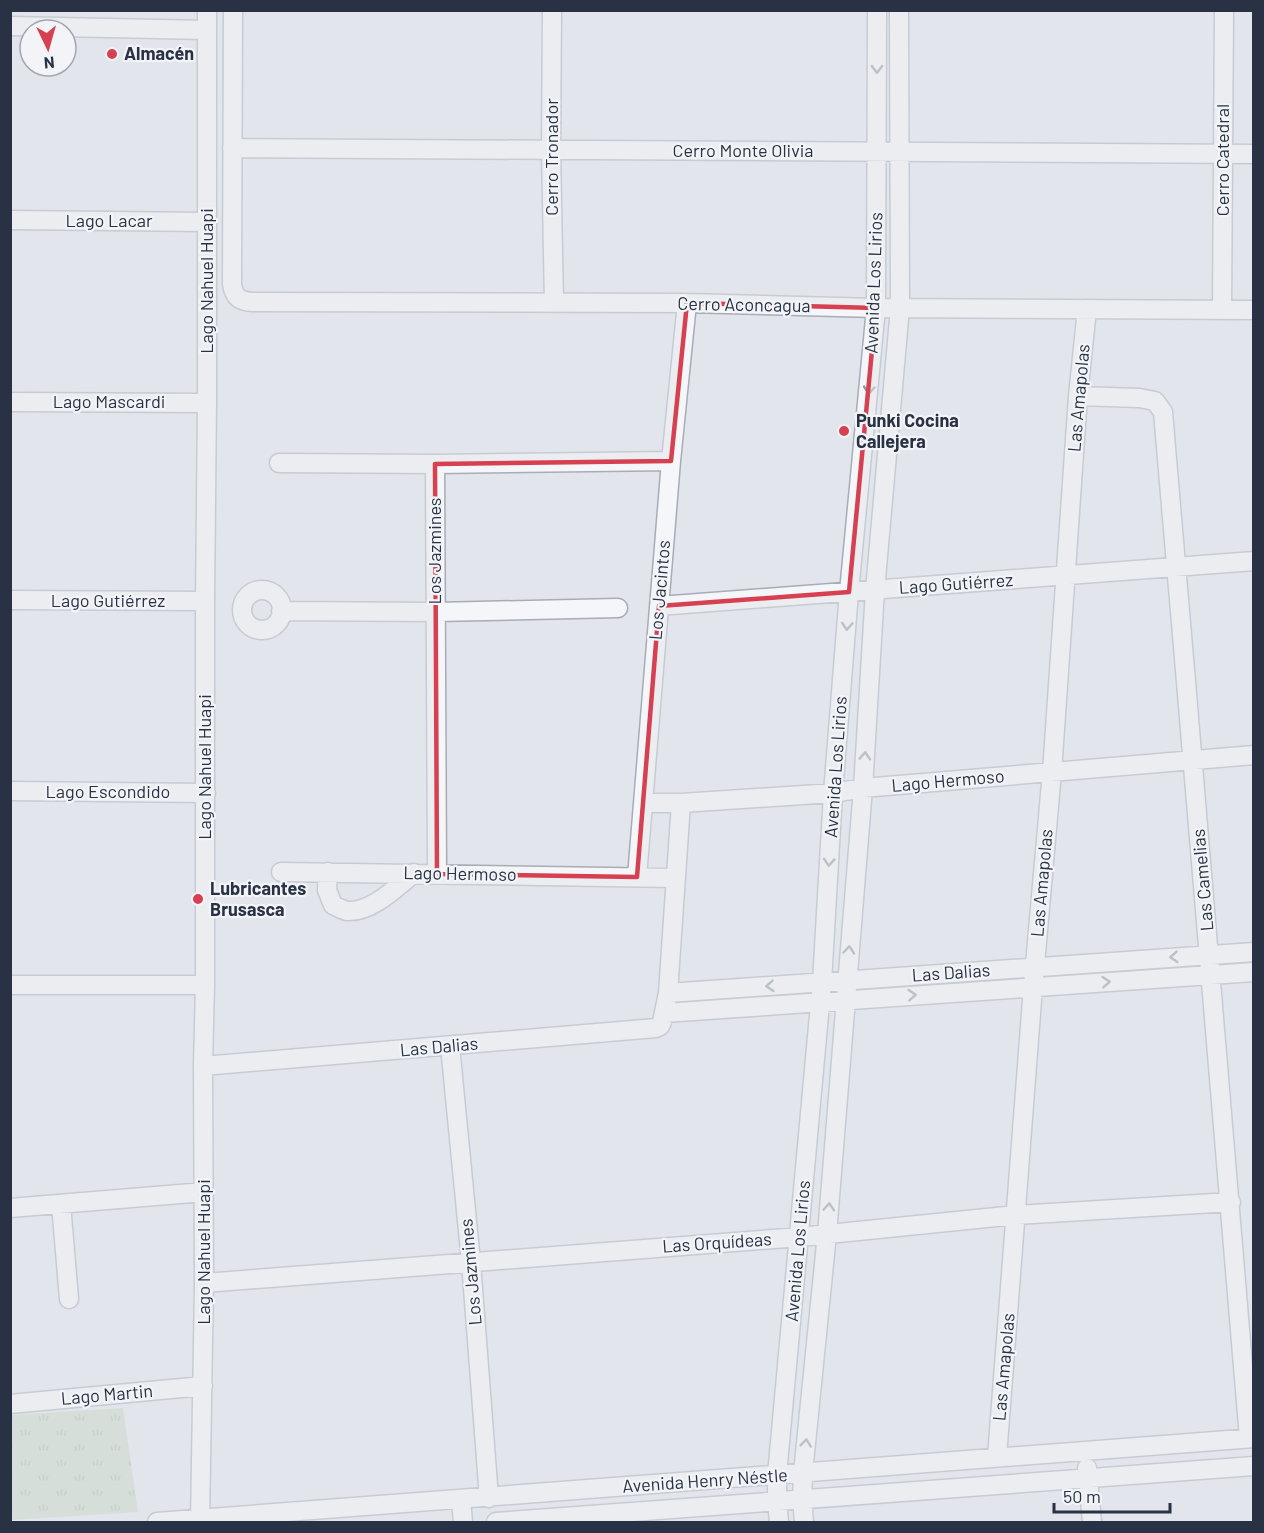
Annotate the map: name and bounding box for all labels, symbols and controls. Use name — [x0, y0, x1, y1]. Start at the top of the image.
north arrow — [18, 18, 78, 78]
place label: Almacén — [124, 42, 194, 64]
marker: Almacén — [105, 47, 119, 61]
text: N — [43, 54, 55, 73]
one-way arrow — [871, 64, 883, 73]
street label: Cerro Tronador — [540, 98, 562, 216]
street label: Cerro Catedral — [1211, 104, 1233, 216]
street label: Cerro Monte Olivia — [672, 139, 814, 161]
street label: Lago Nahuel Huapi — [195, 208, 217, 354]
street label: Lago Lacar — [66, 209, 153, 231]
street label: Avenida Los Lirios — [860, 212, 886, 354]
street label: Cerro Aconcagua — [677, 292, 811, 316]
street label: Las Amapolas — [1062, 343, 1094, 453]
one-way arrow — [863, 385, 876, 394]
street label: Lago Mascardi — [53, 390, 165, 412]
place label: Punki Cocina Callejera — [856, 409, 959, 452]
marker: Punki Cocina Callejera — [837, 424, 851, 438]
street label: Los Jazmines — [423, 497, 445, 605]
street label: Los Jacintos — [644, 539, 674, 641]
street label: Lago Gutiérrez — [898, 568, 1014, 598]
street label: Lago Gutiérrez — [51, 589, 165, 611]
one-way arrow — [840, 621, 853, 630]
street label: Lago Nahuel Huapi — [193, 694, 215, 840]
street label: Avenida Los Lirios — [819, 695, 851, 838]
one-way arrow — [858, 751, 871, 760]
street label: Lago Hermoso — [890, 764, 1005, 796]
street label: Lago Escondido — [46, 780, 170, 802]
street label: Las Amapolas — [1025, 828, 1057, 938]
street label: Las Camelias — [1187, 828, 1217, 932]
one-way arrow — [823, 857, 836, 866]
street label: Lago Hermoso — [403, 861, 517, 885]
place label: Lubricantes Brusasca — [210, 877, 306, 920]
marker: Lubricantes Brusasca — [191, 892, 205, 906]
one-way arrow — [842, 946, 855, 955]
one-way arrow — [1170, 951, 1179, 964]
street label: Las Dalias — [911, 958, 991, 986]
one-way arrow — [1102, 976, 1111, 989]
one-way arrow — [766, 979, 775, 992]
one-way arrow — [907, 989, 916, 1002]
street label: Las Dalias — [399, 1032, 479, 1060]
street label: Lago Nahuel Huapi — [192, 1179, 214, 1325]
street label: Avenida Los Lirios — [780, 1179, 814, 1323]
one-way arrow — [822, 1203, 835, 1212]
street label: Los Jazmines — [454, 1218, 486, 1326]
street label: Las Orquídeas — [661, 1227, 772, 1257]
street label: Las Amapolas — [987, 1312, 1019, 1422]
street label: Lago Martin — [60, 1379, 154, 1409]
one-way arrow — [799, 1439, 812, 1448]
street label: Avenida Henry Néstle — [621, 1463, 788, 1497]
scale bar — [1054, 1476, 1170, 1514]
text: 50 m — [1063, 1485, 1101, 1507]

